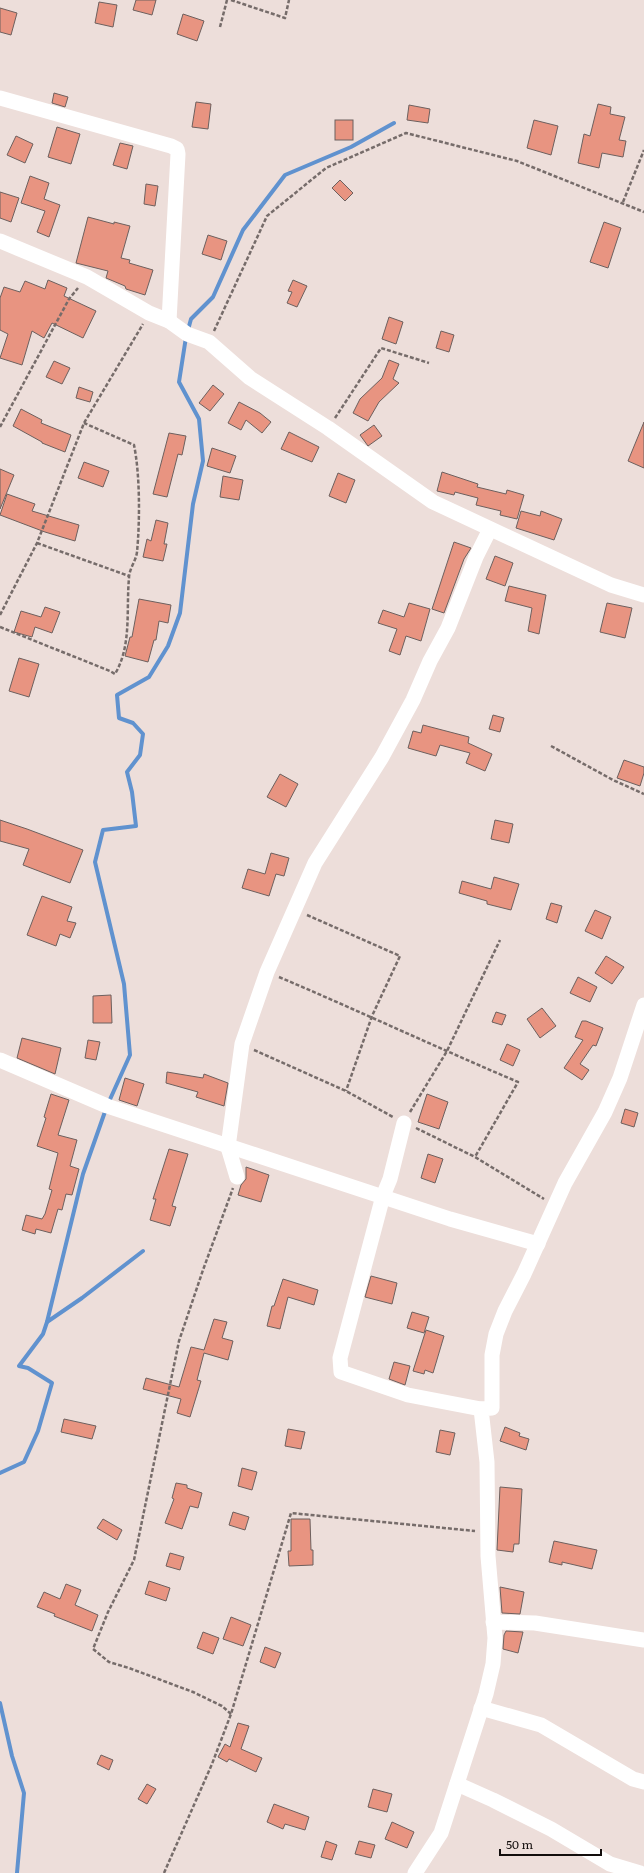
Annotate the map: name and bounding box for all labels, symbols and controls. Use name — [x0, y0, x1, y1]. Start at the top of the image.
scale bar — [500, 1831, 601, 1857]
text: 50 m — [506, 1835, 533, 1853]

